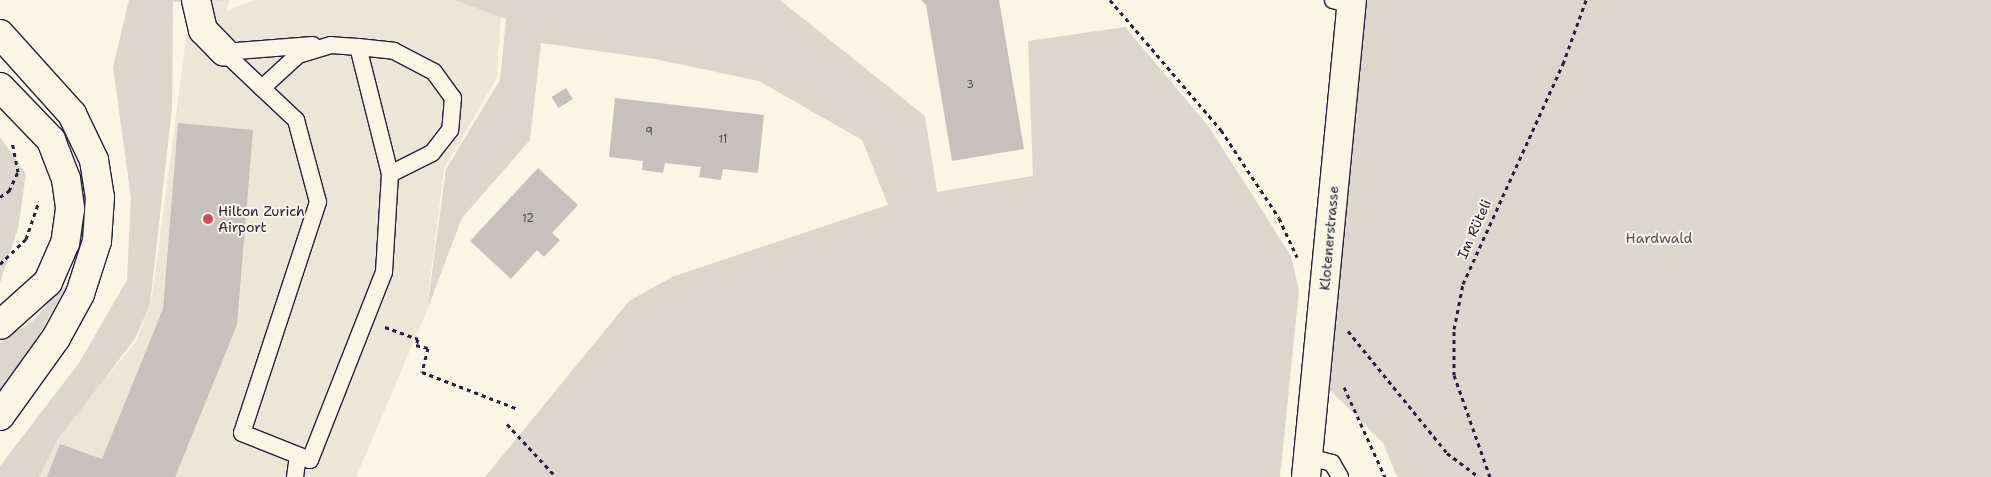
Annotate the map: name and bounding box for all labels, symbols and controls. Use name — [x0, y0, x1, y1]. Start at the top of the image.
house number: 3 — [966, 78, 974, 92]
house number: 9 — [645, 125, 653, 139]
house number: 11 — [719, 133, 727, 147]
street label: Klotenerstrasse — [1316, 185, 1342, 291]
street label: Im Rüteli — [1453, 197, 1495, 261]
place label: Hilton Zurich Airport — [218, 203, 305, 236]
house number: 12 — [522, 212, 534, 226]
marker: Hilton Zurich Airport — [202, 213, 214, 225]
park label: Hardwald — [1626, 230, 1692, 246]

